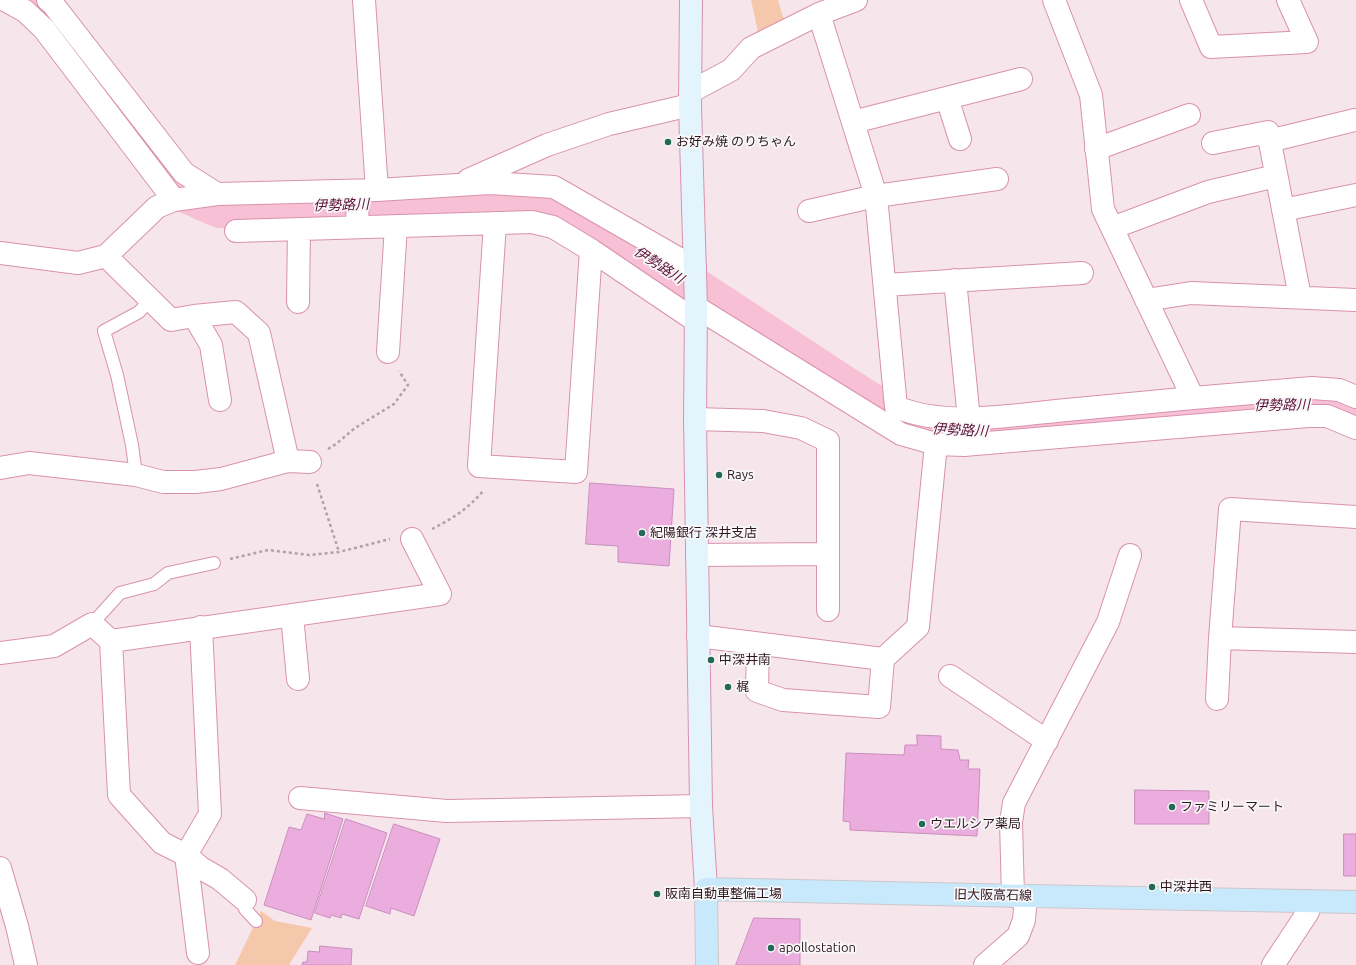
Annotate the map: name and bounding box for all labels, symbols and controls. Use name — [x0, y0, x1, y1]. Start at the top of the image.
place label: お好み焼 のりちゃん — [676, 134, 796, 150]
marker: お好み焼 のりちゃん — [663, 137, 673, 147]
water label: 伊勢路川 — [313, 196, 369, 214]
water label: 伊勢路川 — [631, 243, 687, 287]
water label: 伊勢路川 — [1254, 396, 1310, 414]
water label: 伊勢路川 — [932, 420, 988, 440]
place label: Rays — [727, 467, 754, 483]
marker: Rays — [714, 470, 724, 480]
place label: 紀陽銀行 深井支店 — [650, 525, 757, 541]
marker: 紀陽銀行 深井支店 — [637, 528, 647, 538]
place label: 中深井南 — [719, 652, 771, 668]
marker: 中深井南 — [706, 655, 716, 665]
place label: 梶 — [736, 679, 749, 695]
marker: 梶 — [723, 682, 733, 692]
place label: ファミリーマート — [1180, 799, 1284, 815]
marker: ファミリーマート — [1167, 802, 1177, 812]
place label: ウエルシア薬局 — [930, 816, 1021, 832]
marker: ウエルシア薬局 — [917, 819, 927, 829]
place label: 中深井西 — [1160, 879, 1212, 895]
marker: 中深井西 — [1147, 882, 1157, 892]
place label: 阪南自動車整備工場 — [665, 886, 782, 902]
street label: 旧大阪高石線 — [954, 887, 1032, 903]
marker: 阪南自動車整備工場 — [652, 889, 662, 899]
place label: apollostation — [779, 940, 856, 956]
marker: apollostation — [766, 943, 776, 953]

